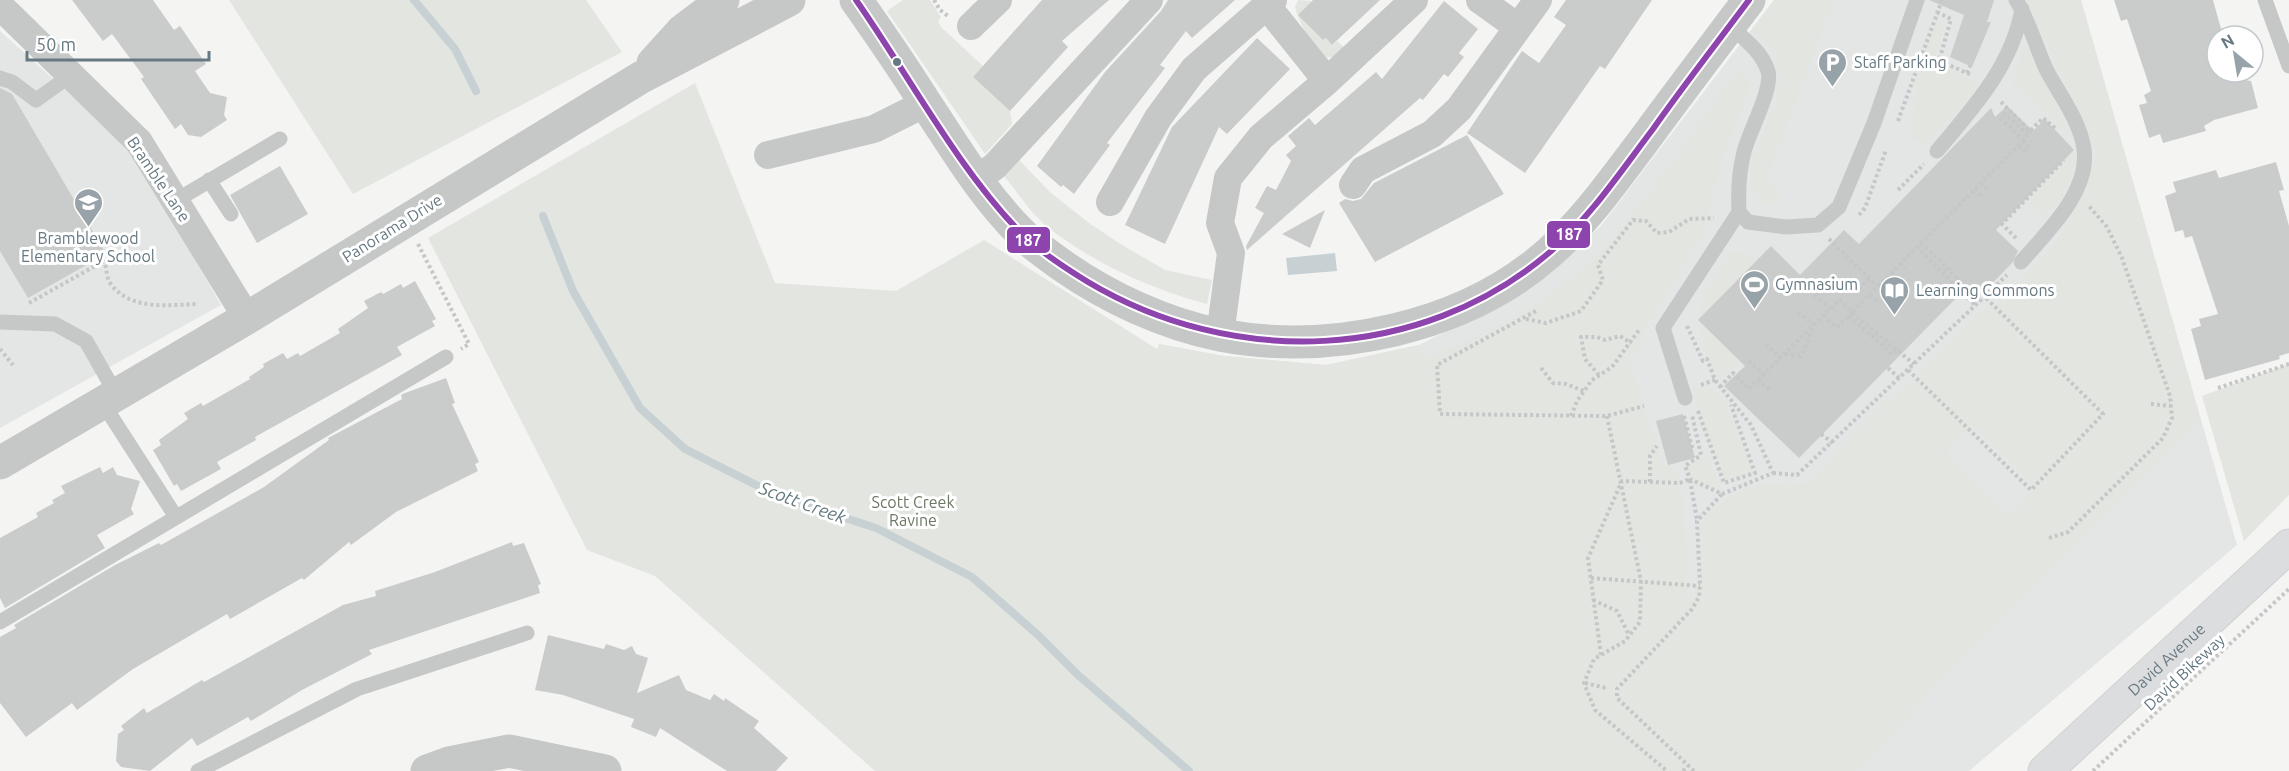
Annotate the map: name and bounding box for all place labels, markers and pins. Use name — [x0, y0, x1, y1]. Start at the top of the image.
parking icon: Staff Parking — [1817, 46, 1849, 88]
place label: Staff Parking — [1854, 53, 1947, 71]
unlabelled marker — [891, 56, 903, 68]
school or university icon: Bramblewood Elementary School — [72, 186, 104, 228]
place label: Bramblewood Elementary School — [21, 229, 155, 265]
sports icon: Gymnasium — [1738, 268, 1770, 310]
library icon: Learning Commons — [1879, 274, 1911, 316]
place label: Gymnasium — [1775, 275, 1858, 293]
place label: Learning Commons — [1916, 281, 2055, 299]

